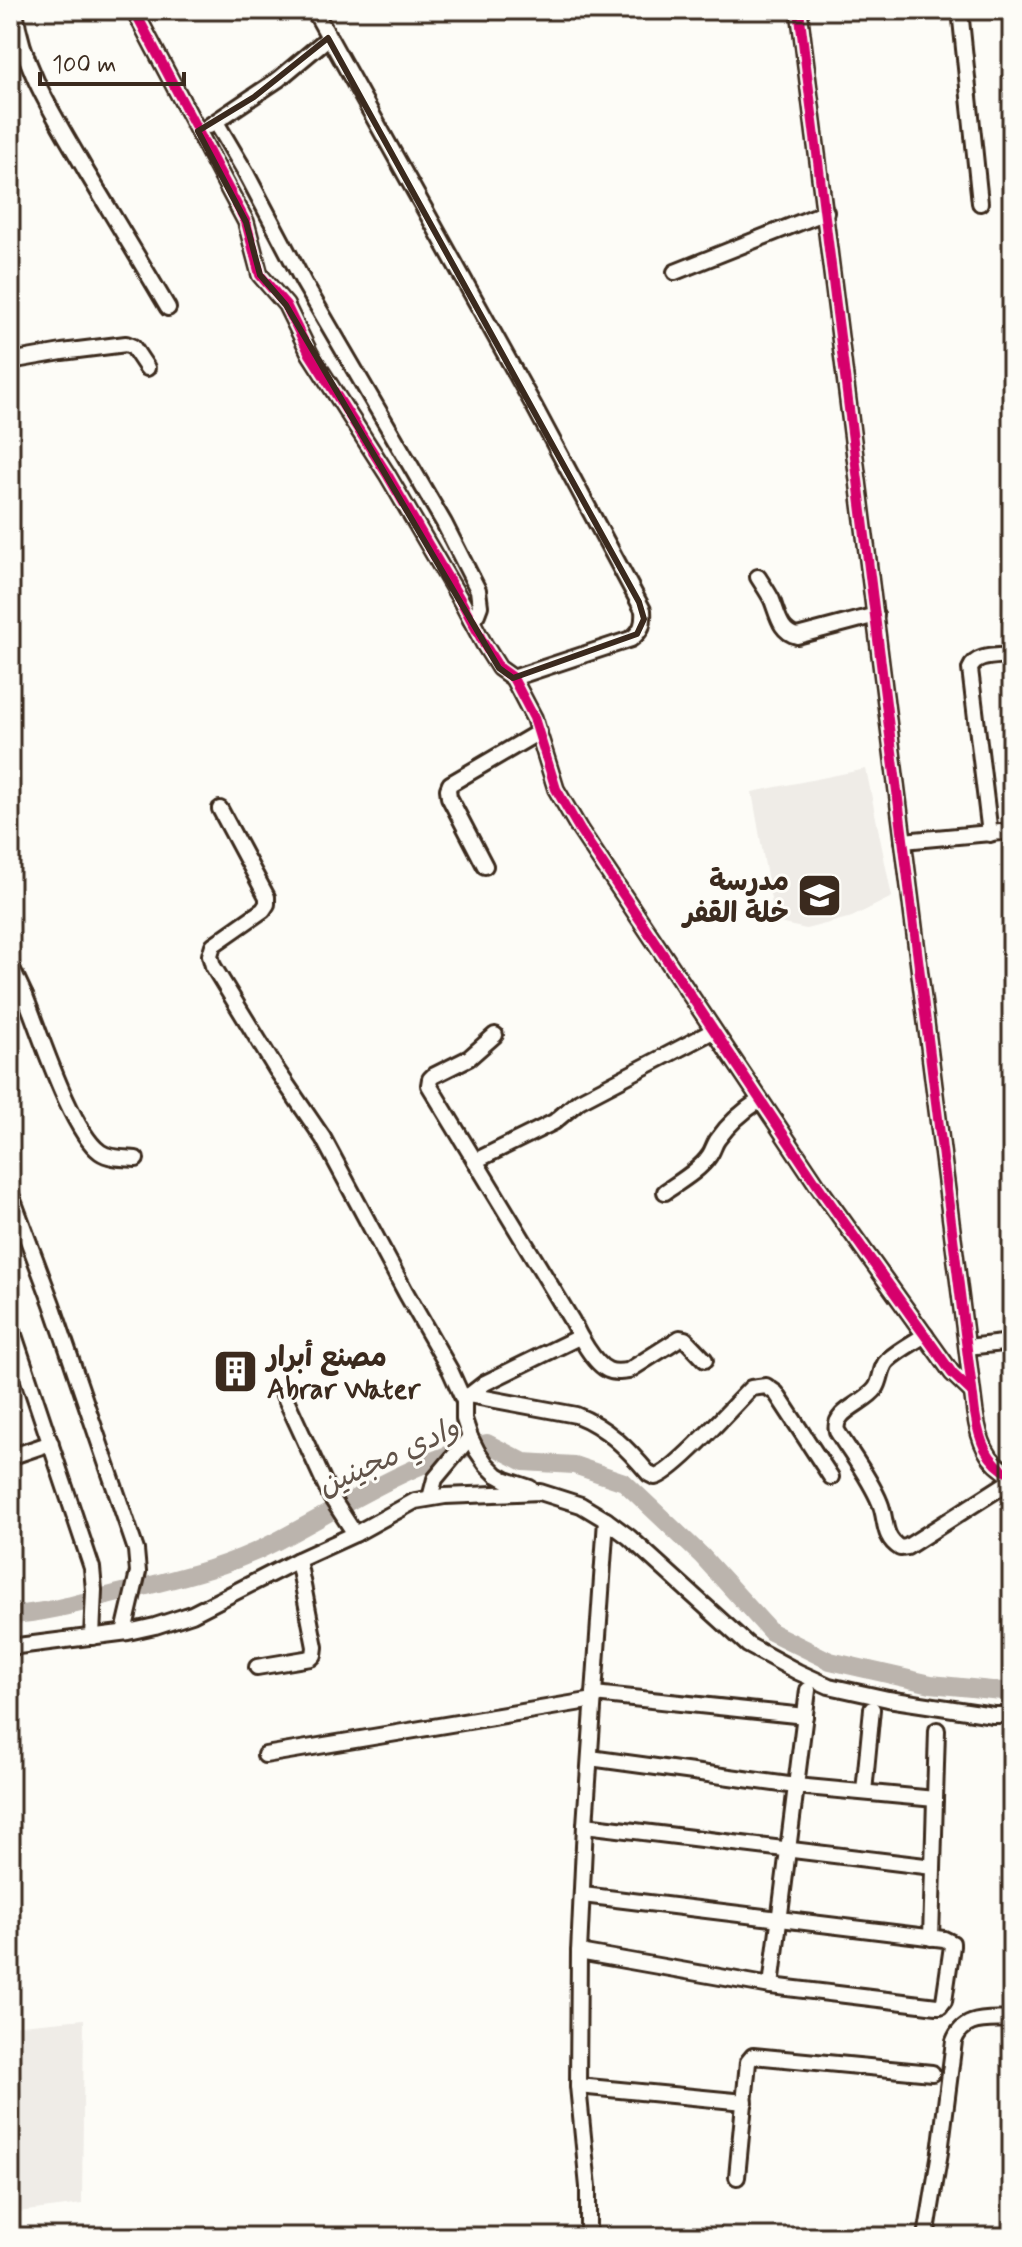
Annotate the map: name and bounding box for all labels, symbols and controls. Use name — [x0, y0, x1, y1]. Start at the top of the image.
scale bar — [40, 36, 184, 86]
text: 100 m — [52, 50, 116, 81]
place label: مدرسة خلة القفر — [680, 864, 789, 933]
school or university icon: مدرسة خلة القفر — [796, 872, 844, 920]
place label: مصنع أبرار Abrar Water — [264, 1339, 421, 1409]
building icon: مصنع أبرار Abrar Water — [212, 1348, 260, 1396]
water label: وادي مجينين — [312, 1409, 466, 1506]

